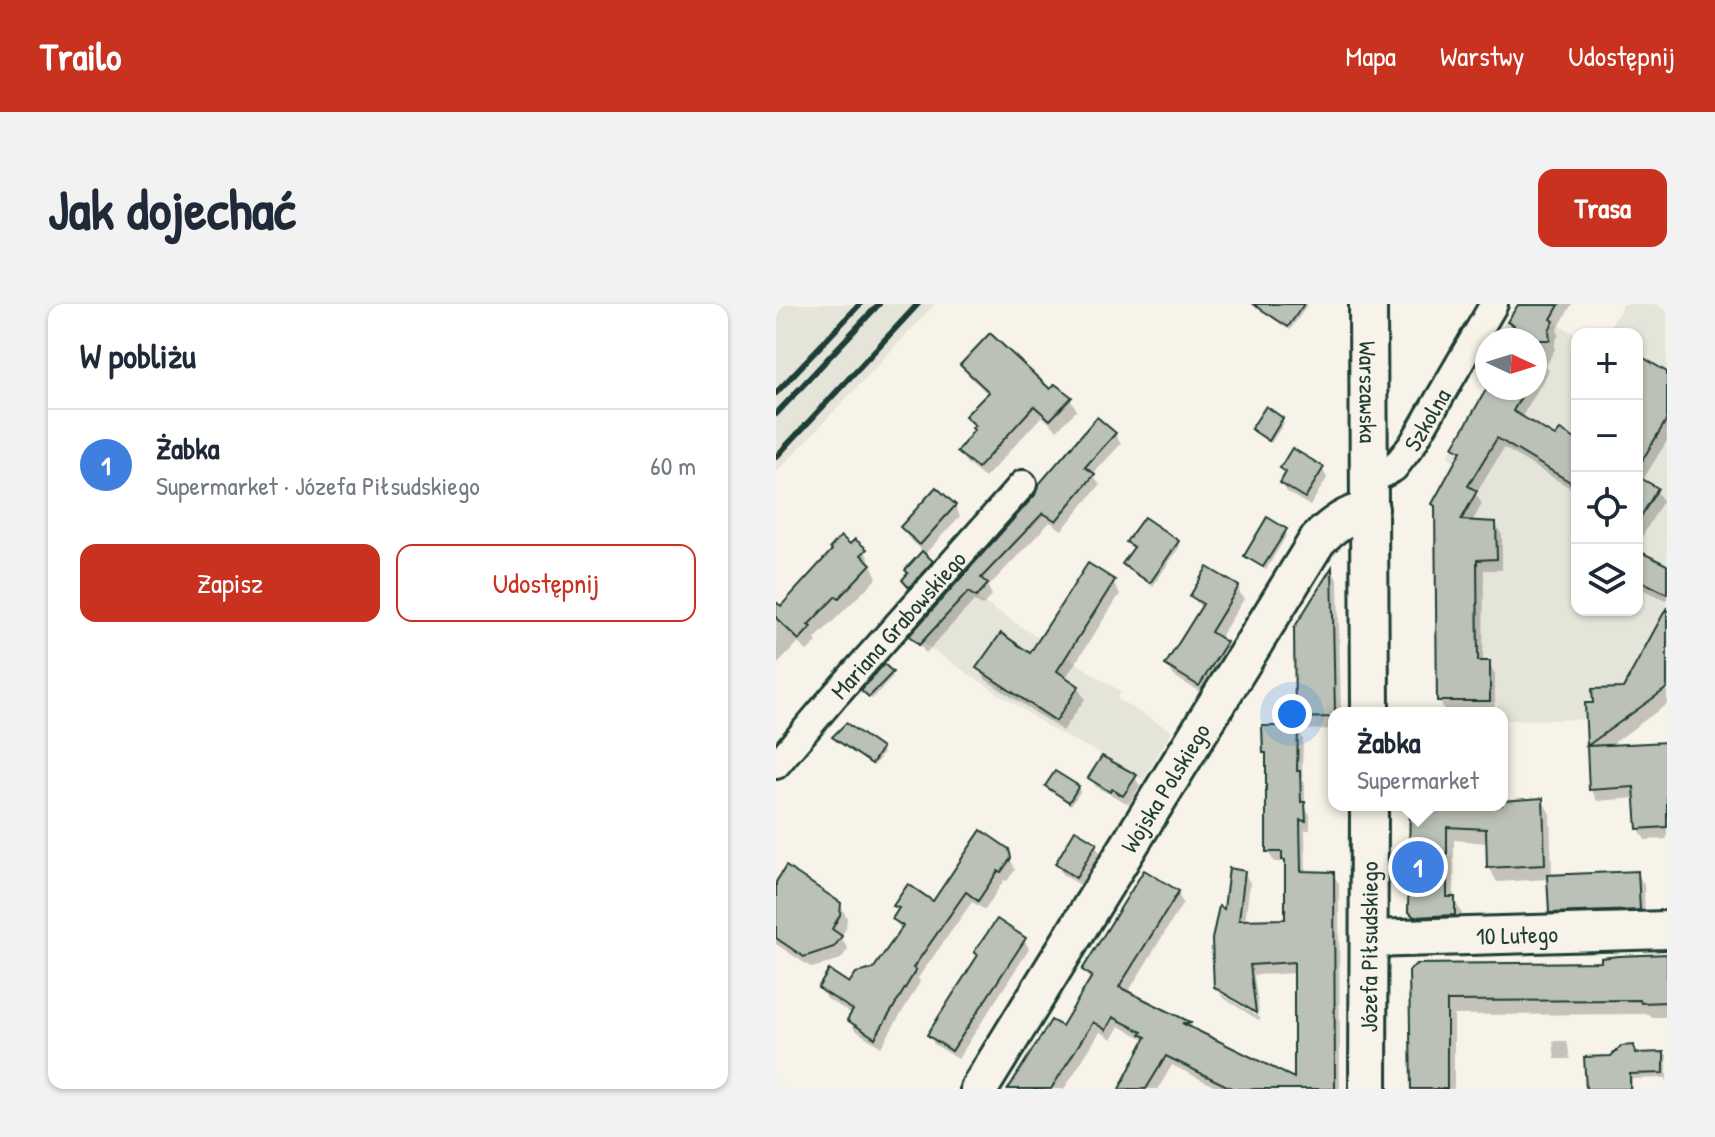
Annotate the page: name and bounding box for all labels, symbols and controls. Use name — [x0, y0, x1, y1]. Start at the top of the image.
text: Trailo — [40, 30, 121, 82]
text: Mapa — [1346, 37, 1396, 75]
text: Warstwy — [1440, 37, 1524, 75]
text: Udostępnij — [1568, 37, 1675, 75]
button: Trasa — [1538, 169, 1667, 247]
text: Jak dojechać — [48, 171, 296, 246]
north arrow — [1475, 328, 1547, 400]
map controls — [1571, 328, 1643, 616]
button: + — [1571, 328, 1643, 400]
text: W pobliżu — [80, 333, 196, 379]
street label: Warszawska — [1352, 341, 1385, 443]
street label: Szkolna — [1396, 382, 1458, 457]
button: − — [1571, 400, 1643, 472]
text: Żabka — [156, 428, 220, 468]
text: 1 — [101, 448, 111, 483]
text: 60 m — [650, 448, 696, 483]
text: Supermarket · Józefa Piłsudskiego — [156, 468, 480, 503]
button: locate — [1571, 472, 1643, 544]
street label: Mariana Grabowskiego — [823, 543, 973, 706]
button: Zapisz — [80, 544, 380, 622]
button: Udostępnij — [396, 544, 696, 622]
button: layers — [1571, 544, 1643, 616]
your location — [1272, 694, 1312, 734]
popup — [1328, 707, 1508, 811]
street label: Wojska Polskiego — [1113, 717, 1217, 858]
text: Żabka — [1357, 722, 1421, 762]
text: Supermarket — [1357, 762, 1479, 797]
pin: 1 — [1392, 837, 1444, 897]
street label: Józefa Piłsudskiego — [1352, 861, 1385, 1032]
street label: 10 Lutego — [1476, 917, 1559, 952]

